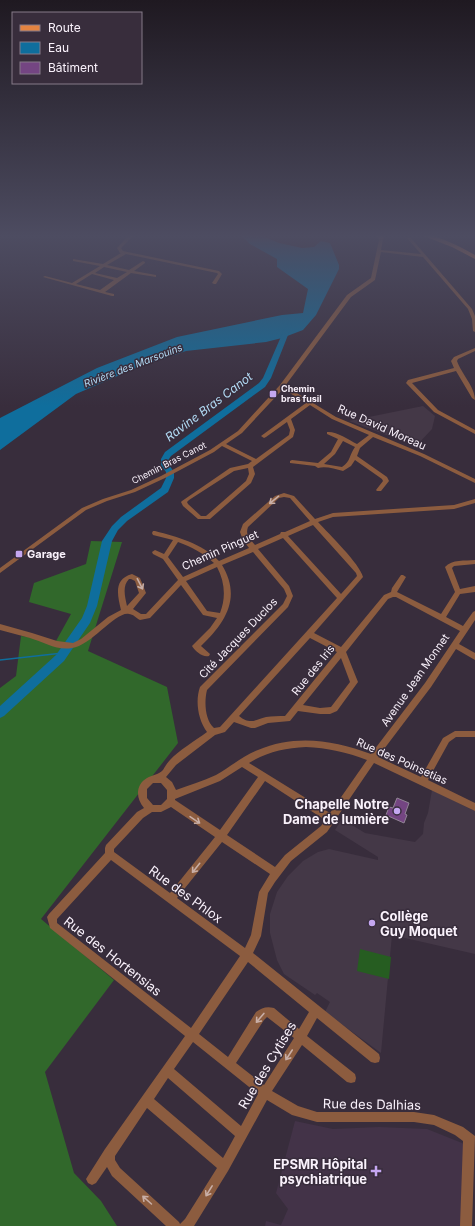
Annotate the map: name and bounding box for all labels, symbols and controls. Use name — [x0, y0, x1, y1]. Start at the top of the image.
legend — [12, 12, 142, 84]
text: Route — [48, 20, 81, 35]
text: Eau — [48, 40, 69, 55]
text: Bâtiment — [48, 60, 98, 75]
water label: Rivière des Marsouins — [82, 341, 184, 389]
water label: Ravine Bras Canot — [162, 368, 256, 444]
place label: Chemin bras fusil — [281, 383, 322, 404]
marker: Chemin bras fusil — [268, 389, 278, 399]
street label: Rue David Moreau — [336, 401, 428, 453]
street label: Chemin Bras Canot — [130, 439, 208, 486]
one-way arrow — [268, 496, 279, 504]
street label: Chemin Pinguet — [180, 527, 261, 573]
place label: Garage — [27, 547, 66, 561]
marker: Garage — [14, 549, 24, 559]
one-way arrow — [137, 578, 144, 590]
street label: Cité Jacques Duclos — [196, 595, 280, 681]
street label: Avenue Jean Monnet — [378, 631, 452, 729]
street label: Rue des Iris — [288, 642, 338, 698]
street label: Rue des Poinsetias — [354, 735, 450, 787]
place label: Chapelle Notre Dame de lumière — [283, 796, 389, 827]
marker: Chapelle Notre Dame de lumière — [392, 806, 402, 816]
one-way arrow — [189, 816, 200, 824]
street label: Rue des Phlox — [146, 862, 226, 926]
one-way arrow — [192, 862, 200, 873]
place label: Collège Guy Moquet — [380, 908, 458, 939]
street label: Rue des Hortensias — [61, 913, 165, 999]
marker: Collège Guy Moquet — [367, 918, 377, 928]
one-way arrow — [255, 1013, 264, 1023]
street label: Rue des Cytises — [235, 1018, 299, 1112]
one-way arrow — [285, 1049, 293, 1061]
street label: Rue des Dalhias — [323, 1095, 421, 1113]
place label: EPSMR Hôpital psychiatrique — [273, 1156, 367, 1187]
marker: EPSMR Hôpital psychiatrique — [370, 1165, 382, 1177]
one-way arrow — [205, 1185, 213, 1196]
one-way arrow — [141, 1195, 152, 1204]

